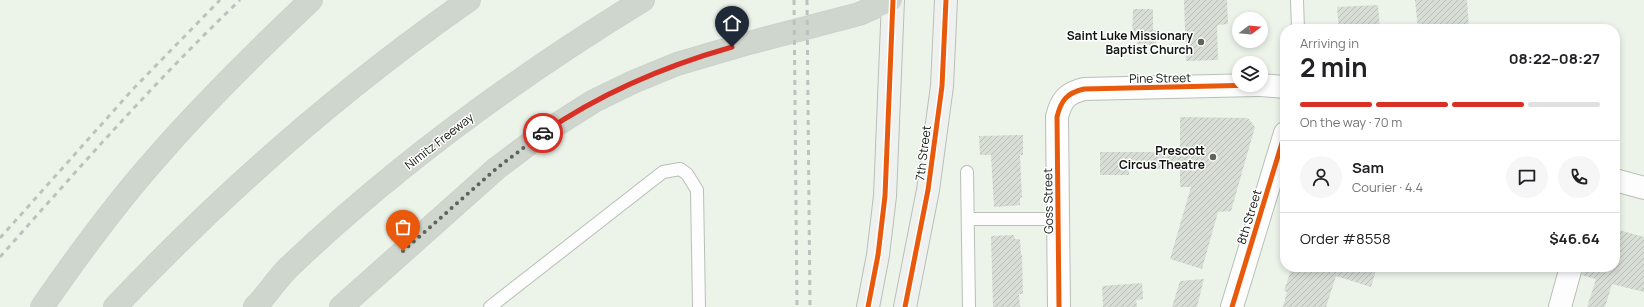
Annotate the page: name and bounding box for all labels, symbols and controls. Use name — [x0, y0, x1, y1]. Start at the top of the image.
pin — [715, 6, 749, 47]
icon: home — [721, 12, 743, 34]
north arrow — [1232, 12, 1268, 48]
map controls — [1232, 12, 1268, 92]
place label: Saint Luke Missionary Baptist Church — [1067, 27, 1193, 58]
text: Arriving in — [1300, 34, 1359, 52]
marker: Saint Luke Missionary Baptist Church — [1196, 37, 1206, 47]
text: 08:22–08:27 — [1509, 48, 1600, 69]
text: 2 min — [1300, 49, 1368, 85]
button: layers — [1232, 56, 1268, 92]
street label: Pine Street — [1129, 69, 1191, 87]
street label: Nimitz Freeway — [401, 108, 477, 173]
courier — [523, 113, 563, 153]
text: On the way · 70 m — [1300, 113, 1402, 131]
icon: car — [532, 122, 554, 144]
street label: 7th Street — [911, 124, 935, 182]
place label: Prescott Circus Theatre — [1119, 142, 1205, 173]
marker: Prescott Circus Theatre — [1208, 152, 1218, 162]
button: person — [1300, 156, 1342, 198]
button: chat — [1506, 156, 1548, 198]
button: phone — [1558, 156, 1600, 198]
text: Sam — [1352, 157, 1384, 178]
street label: Goss Street — [1039, 168, 1057, 234]
text: Courier · 4.4 — [1352, 178, 1423, 196]
street label: 8th Street — [1233, 187, 1265, 247]
pin — [386, 210, 420, 251]
icon: bag — [392, 216, 414, 238]
text: Order #8558 — [1300, 228, 1391, 249]
text: $46.64 — [1549, 228, 1600, 249]

